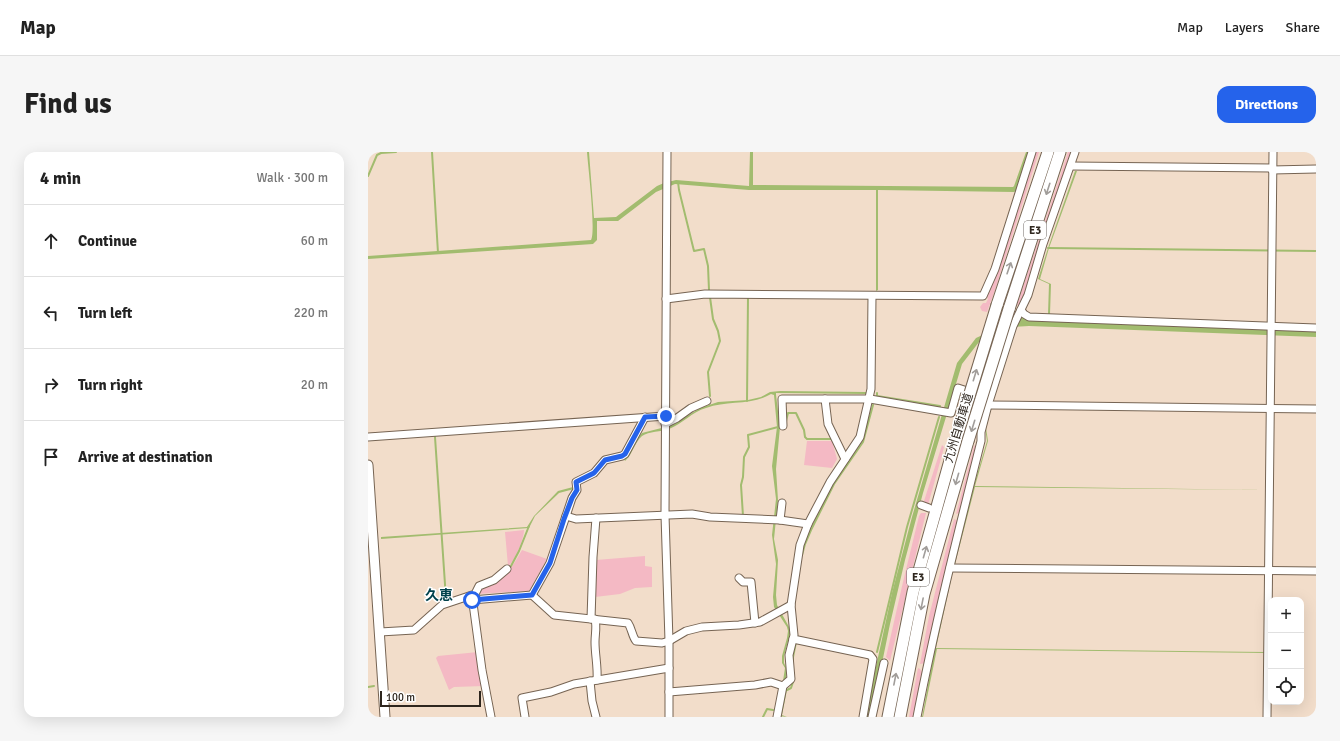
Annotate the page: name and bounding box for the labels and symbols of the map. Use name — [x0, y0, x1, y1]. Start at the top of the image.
one-way arrow — [1044, 182, 1051, 195]
road number: E3 — [1024, 221, 1046, 239]
one-way arrow — [1006, 262, 1013, 275]
one-way arrow — [972, 368, 979, 381]
street label: 九州自動車道 — [941, 391, 977, 465]
route end — [657, 407, 675, 425]
one-way arrow — [969, 419, 976, 432]
one-way arrow — [953, 472, 960, 485]
one-way arrow — [921, 546, 929, 559]
road number: E3 — [907, 568, 929, 586]
district label: 久恵 — [425, 587, 453, 604]
route start — [463, 591, 481, 609]
one-way arrow — [917, 597, 925, 610]
one-way arrow — [892, 673, 900, 686]
scale bar — [380, 689, 481, 708]

